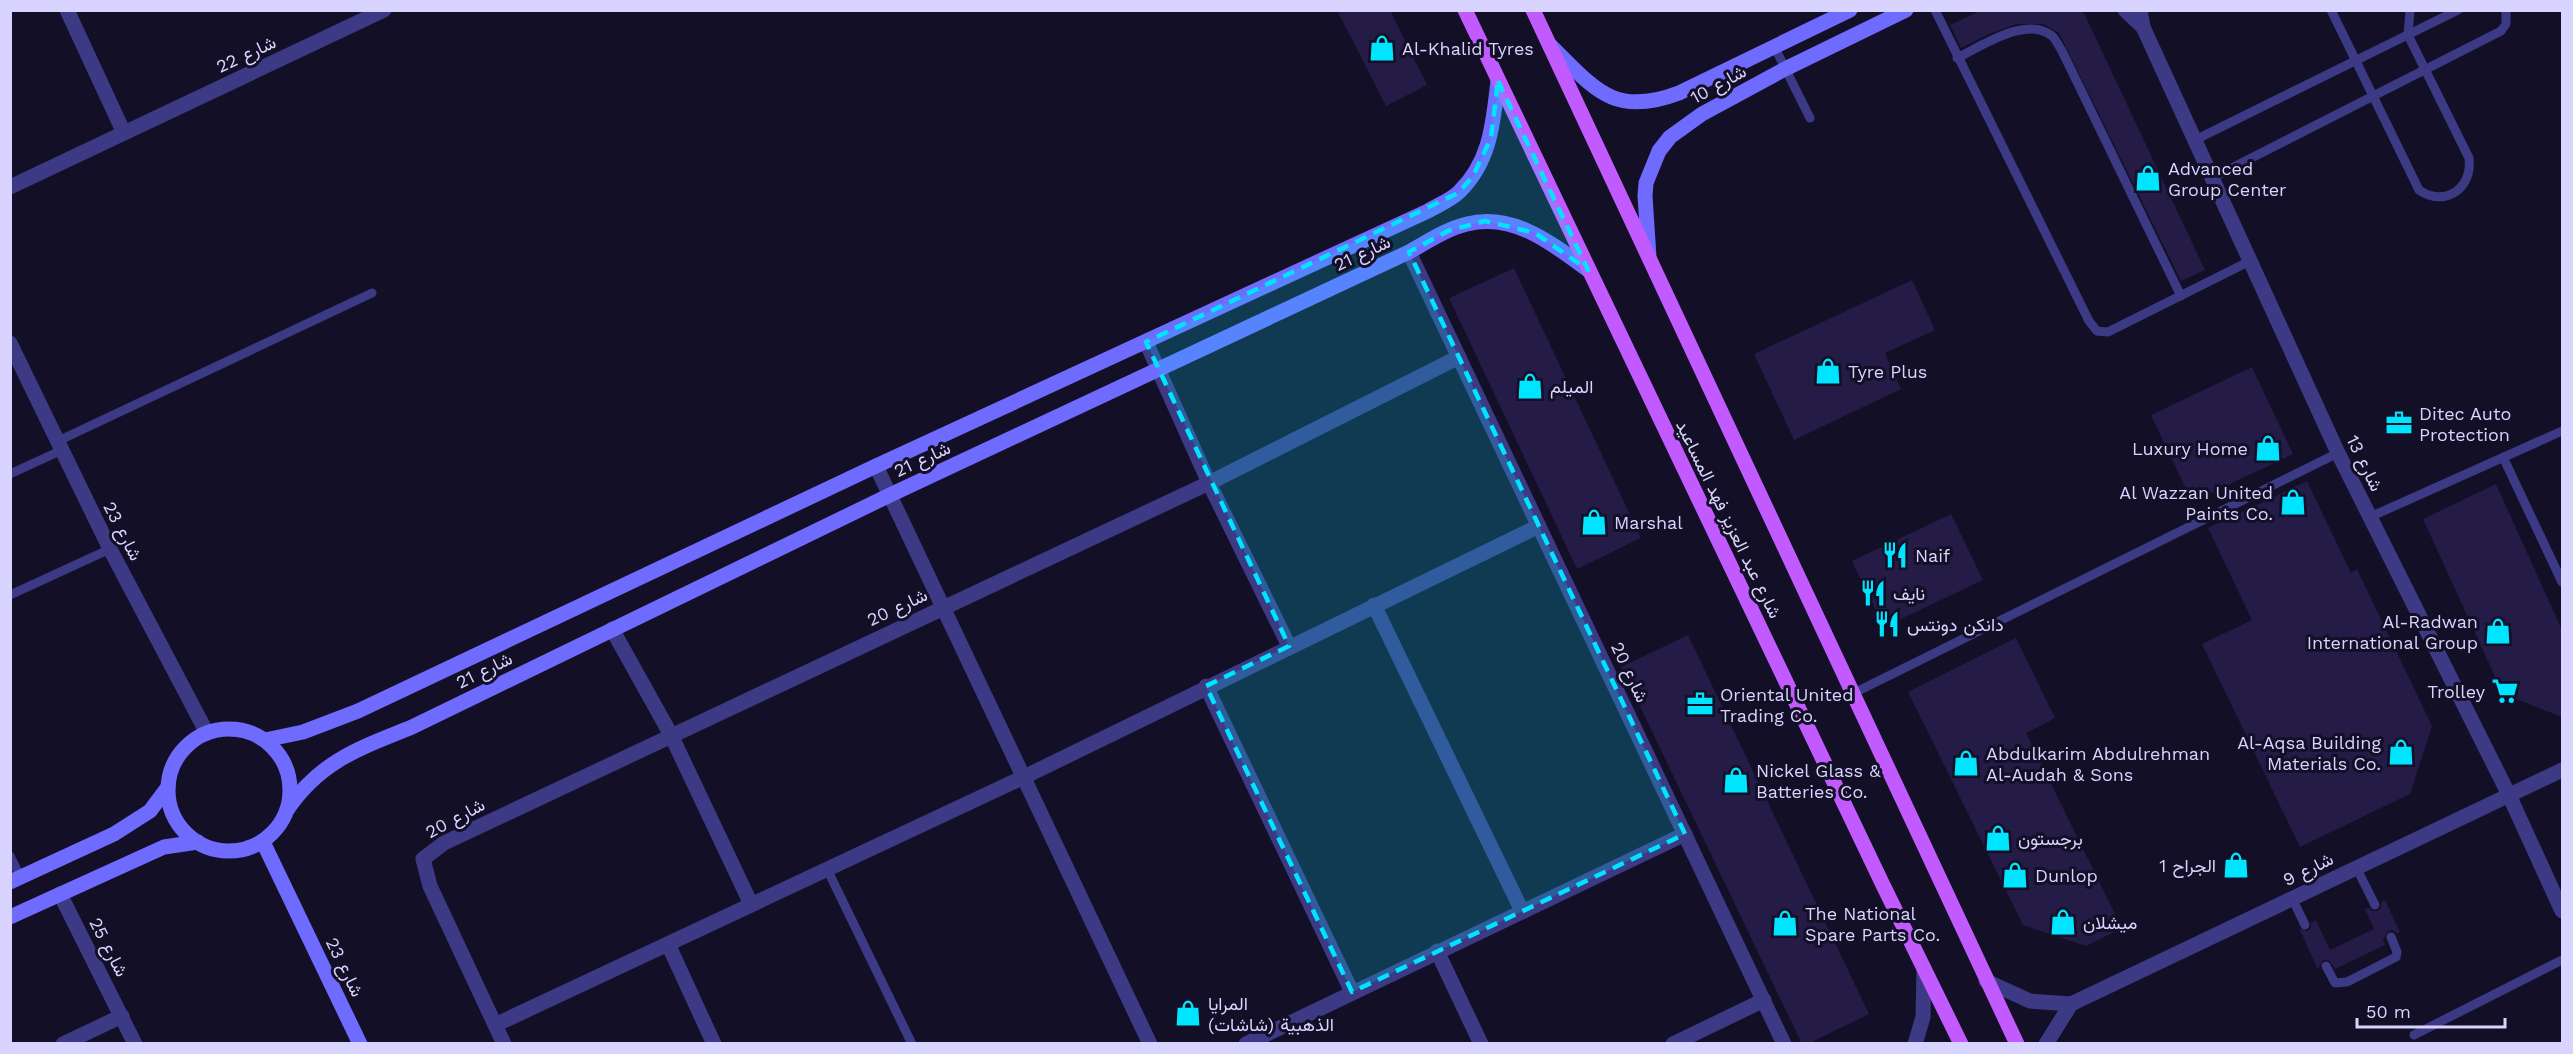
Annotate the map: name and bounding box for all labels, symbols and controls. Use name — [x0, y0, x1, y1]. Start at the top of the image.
street label: شارع 22 — [213, 31, 280, 79]
shop icon: Al-Khalid Tyres — [1367, 33, 1397, 63]
place label: Al-Khalid Tyres — [1402, 38, 1534, 59]
street label: شارع 10 — [1686, 60, 1751, 110]
place label: Advanced Group Center — [2168, 158, 2286, 200]
shop icon: Advanced Group Center — [2133, 163, 2163, 193]
street label: شارع 21 — [1330, 231, 1394, 277]
shop icon: Tyre Plus — [1813, 356, 1843, 386]
place label: Tyre Plus — [1848, 361, 1927, 382]
shop icon: الميلم — [1515, 371, 1545, 401]
place label: الميلم — [1550, 376, 1593, 399]
place label: Ditec Auto Protection — [2419, 403, 2511, 445]
office icon: Ditec Auto Protection — [2384, 408, 2414, 438]
street label: شارع عبد العزيز فهد المساعيد — [1670, 417, 1786, 622]
street label: شارع 13 — [2341, 431, 2388, 495]
shop icon: Luxury Home — [2253, 433, 2283, 463]
street label: شارع 21 — [890, 437, 954, 483]
place label: Luxury Home — [2132, 438, 2248, 459]
place label: Al Wazzan United Paints Co. — [2119, 482, 2273, 524]
shop icon: Al Wazzan United Paints Co. — [2278, 487, 2308, 517]
street label: شارع 23 — [97, 498, 147, 565]
shop icon: Marshal — [1579, 507, 1609, 537]
place label: Marshal — [1614, 512, 1683, 533]
restaurant icon: Naif — [1880, 540, 1910, 570]
place label: Naif — [1915, 545, 1950, 566]
restaurant icon: نايف — [1858, 578, 1888, 608]
place label: نايف — [1893, 583, 1925, 604]
street label: شارع 20 — [864, 584, 931, 632]
restaurant icon: دانكن دونتس — [1872, 609, 1902, 639]
place label: Al-Radwan International Group — [2307, 611, 2478, 653]
place label: دانكن دونتس — [1907, 614, 2004, 636]
shop icon: Al-Radwan International Group — [2483, 616, 2513, 646]
street label: شارع 20 — [1605, 639, 1653, 706]
street label: شارع 21 — [452, 647, 516, 694]
supermarket icon: Trolley — [2490, 676, 2520, 706]
place label: Trolley — [2427, 681, 2486, 702]
place label: Oriental United Trading Co. — [1720, 684, 1853, 726]
office icon: Oriental United Trading Co. — [1685, 689, 1715, 719]
place label: Al-Aqsa Building Materials Co. — [2237, 732, 2381, 774]
shop icon: Al-Aqsa Building Materials Co. — [2386, 737, 2416, 767]
place label: Abdulkarim Abdulrehman Al-Audah & Sons — [1986, 743, 2210, 785]
shop icon: Abdulkarim Abdulrehman Al-Audah & Sons — [1951, 748, 1981, 778]
place label: Nickel Glass & Batteries Co. — [1756, 760, 1881, 802]
shop icon: Nickel Glass & Batteries Co. — [1721, 765, 1751, 795]
street label: شارع 20 — [422, 794, 489, 844]
shop icon: برجستون — [1983, 823, 2013, 853]
place label: برجستون — [2018, 828, 2083, 850]
street label: شارع 9 — [2279, 848, 2338, 892]
shop icon: الجراح 1 — [2221, 850, 2251, 880]
place label: الجراح 1 — [2159, 855, 2216, 878]
shop icon: Dunlop — [2000, 860, 2030, 890]
place label: Dunlop — [2035, 865, 2098, 886]
place label: The National Spare Parts Co. — [1805, 903, 1940, 945]
shop icon: ميشلان — [2048, 907, 2078, 937]
shop icon: The National Spare Parts Co. — [1770, 908, 1800, 938]
place label: ميشلان — [2083, 912, 2137, 933]
street label: شارع 25 — [83, 914, 133, 981]
street label: شارع 23 — [320, 934, 368, 1001]
scale bar — [2357, 991, 2506, 1029]
place label: المرايا الذهبية (شاشات) — [1208, 993, 1334, 1035]
shop icon: المرايا الذهبية (شاشات) — [1173, 998, 1203, 1028]
text: 50 m — [2366, 1001, 2411, 1022]

